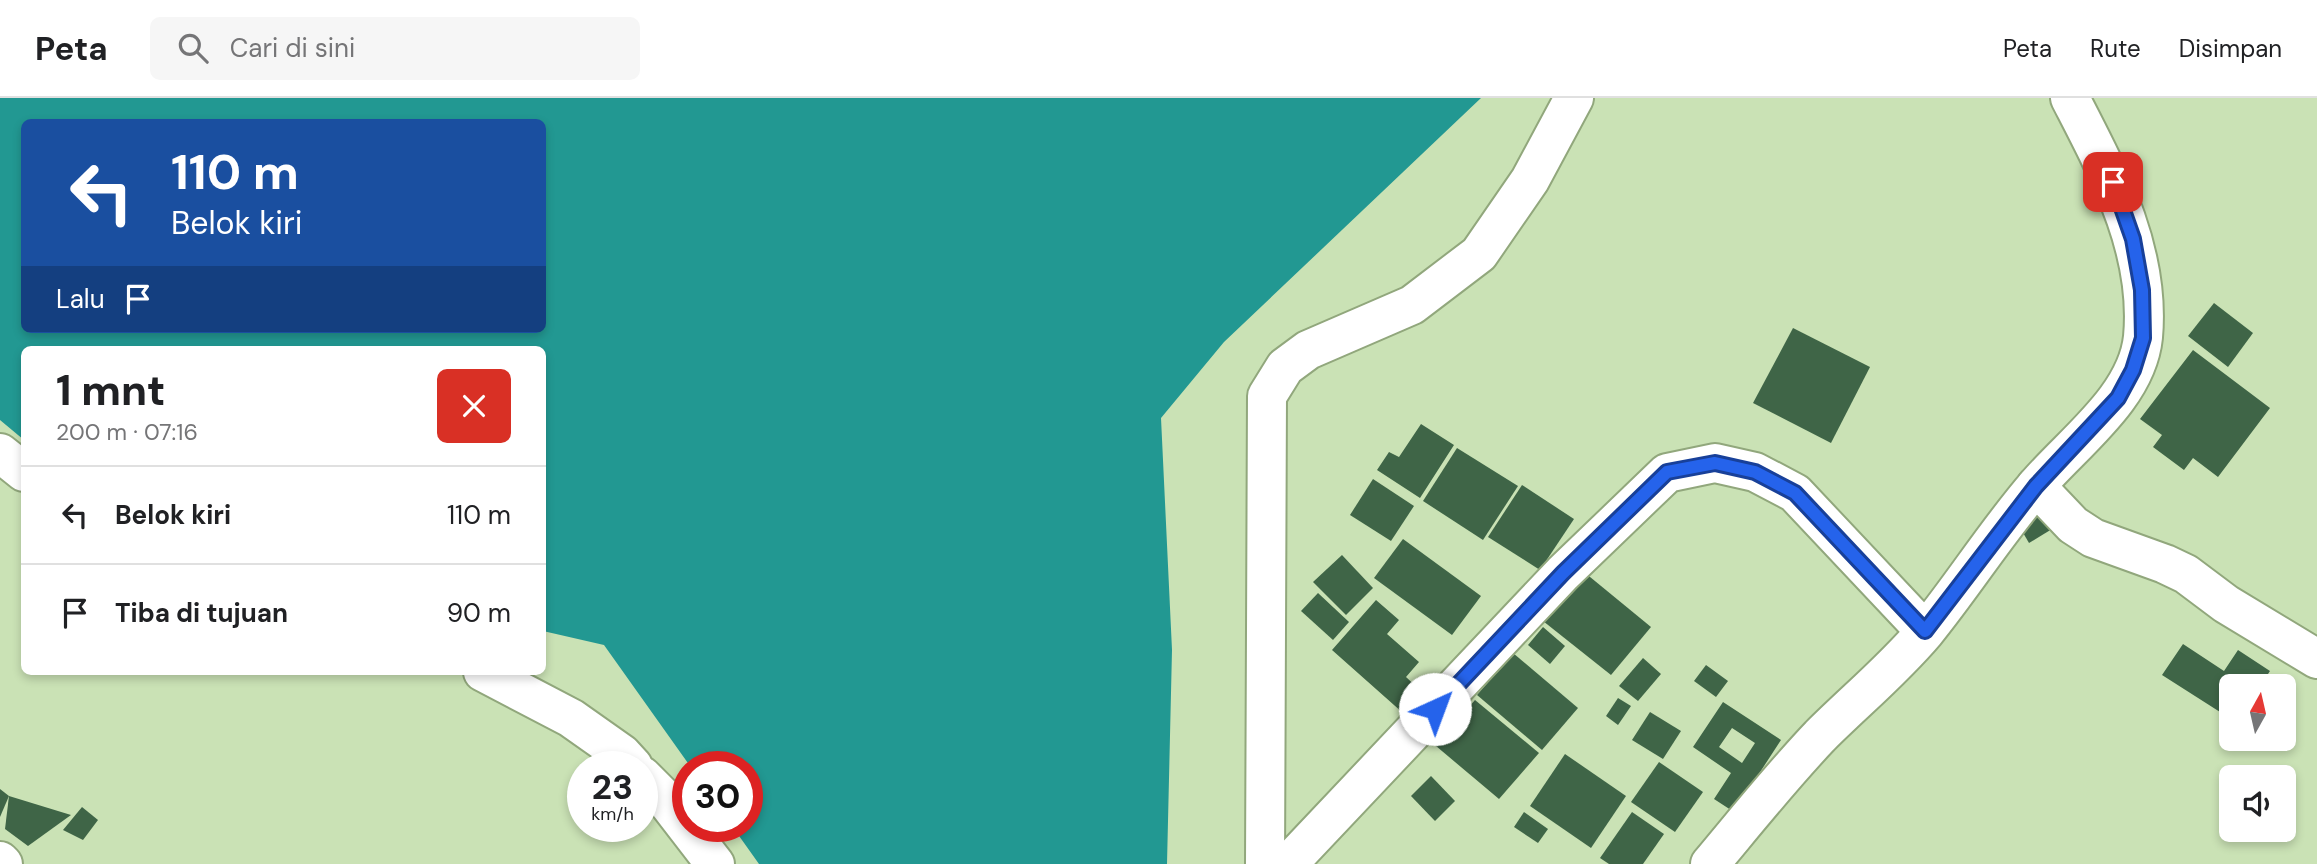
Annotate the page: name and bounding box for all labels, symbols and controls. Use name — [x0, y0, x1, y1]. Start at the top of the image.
search box — [150, 17, 640, 80]
text: Peta — [35, 27, 108, 70]
icon: search — [174, 29, 212, 67]
text: Cari di sini — [230, 31, 355, 65]
text: Peta — [2003, 33, 2052, 64]
text: Rute — [2090, 33, 2141, 64]
text: Disimpan — [2179, 33, 2282, 64]
text: 110 m — [171, 140, 299, 204]
icon: left — [56, 147, 147, 238]
pin — [2083, 152, 2143, 212]
icon: arrive — [2094, 163, 2132, 201]
text: Belok kiri — [171, 202, 303, 244]
icon: arrive — [119, 280, 157, 318]
text: Lalu — [56, 282, 105, 316]
text: 1 mnt — [56, 363, 165, 418]
button: close — [437, 369, 511, 443]
text: 200 m · 07:16 — [56, 417, 198, 447]
icon: left — [56, 496, 94, 534]
text: Belok kiri — [115, 498, 231, 532]
text: 110 m — [447, 498, 511, 532]
icon: arrive — [56, 594, 94, 632]
text: Tiba di tujuan — [115, 596, 288, 630]
text: 90 m — [447, 596, 511, 630]
position arrow — [1398, 672, 1472, 746]
north arrow — [2219, 674, 2296, 751]
map controls — [2219, 674, 2296, 842]
speed limit sign: 30 — [672, 751, 763, 842]
text: 23 — [592, 764, 633, 810]
button: sound — [2219, 765, 2296, 842]
text: km/h — [591, 802, 634, 826]

